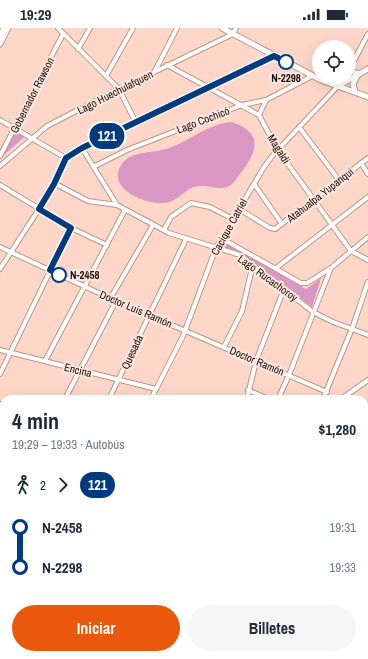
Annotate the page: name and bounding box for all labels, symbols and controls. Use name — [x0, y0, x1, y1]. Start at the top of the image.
text: 19:29 — [20, 4, 51, 25]
map controls — [312, 40, 356, 84]
button: locate — [312, 40, 356, 84]
marker: N-2298 — [278, 54, 294, 70]
street label: Gobernador Rawson — [7, 55, 57, 135]
street label: Lago Huechulafquen — [75, 67, 155, 117]
place label: N-2298 — [271, 71, 301, 85]
street label: Lago Cochicó — [175, 103, 231, 137]
line badge: 121 — [84, 123, 130, 149]
text: 121 — [97, 127, 117, 145]
street label: Magaldi — [265, 132, 293, 166]
street label: Atahualpa Yupanqui — [283, 165, 356, 226]
street label: Cacique Catriel — [208, 196, 250, 258]
street label: Lago Rucachoroy — [235, 252, 301, 305]
marker: N-2458 — [51, 267, 67, 283]
place label: N-2458 — [70, 268, 100, 282]
street label: Doctor Luis Ramón — [97, 287, 175, 331]
street label: Quesada — [118, 332, 146, 372]
street label: Doctor Ramón — [227, 343, 287, 379]
street label: Encina — [63, 360, 93, 380]
text: 4 min — [12, 406, 59, 436]
text: $1,280 — [318, 419, 356, 440]
text: 19:29 – 19:33 · Autobús — [12, 436, 125, 453]
icon: walk — [12, 474, 34, 496]
icon: forward — [52, 474, 74, 496]
text: 121 — [88, 476, 107, 494]
text: 2 — [40, 477, 46, 494]
text: N-2458 — [42, 517, 82, 538]
text: 19:31 — [329, 519, 356, 536]
text: N-2298 — [42, 557, 82, 578]
text: 19:33 — [329, 559, 356, 576]
button: Iniciar — [12, 605, 180, 651]
button: Billetes — [188, 605, 356, 651]

